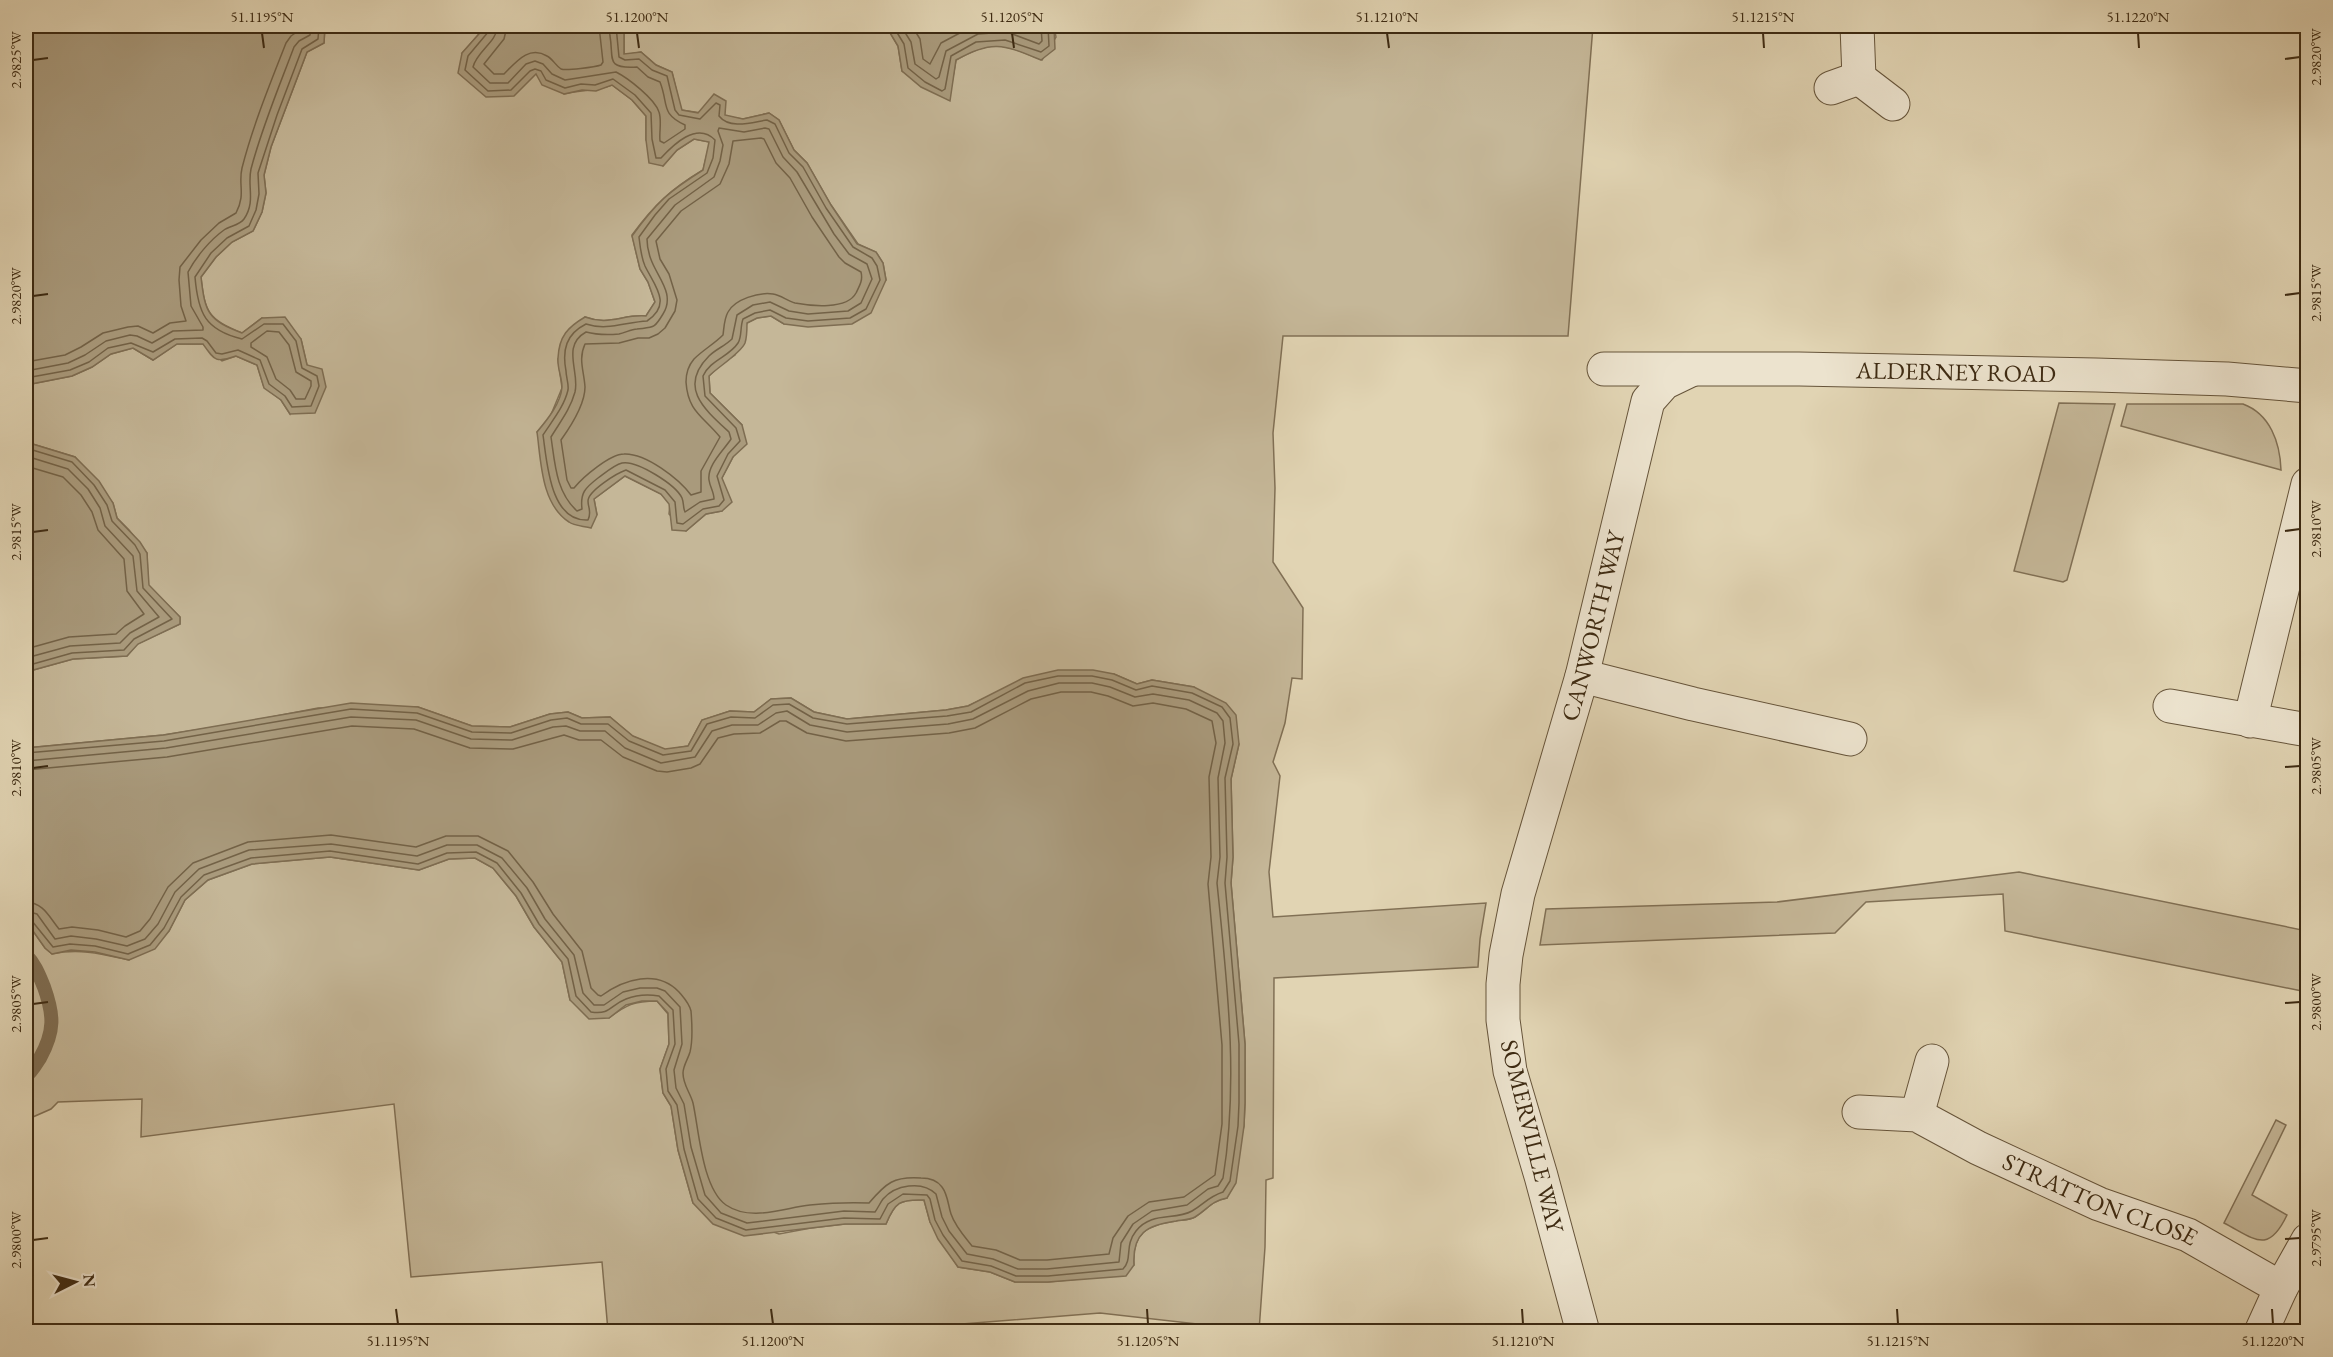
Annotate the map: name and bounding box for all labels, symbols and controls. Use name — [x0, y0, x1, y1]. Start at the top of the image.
text: 51.1195°N — [231, 7, 294, 26]
text: 51.1200°N — [606, 7, 669, 26]
text: 51.1205°N — [981, 7, 1044, 26]
text: 51.1210°N — [1356, 7, 1419, 26]
text: 51.1215°N — [1732, 7, 1795, 26]
text: 51.1220°N — [2107, 7, 2170, 26]
text: 2.9820°W — [2306, 28, 2325, 86]
text: 2.9825°W — [6, 31, 25, 89]
text: 2.9815°W — [2306, 264, 2325, 322]
text: 2.9820°W — [6, 267, 25, 325]
street label: ALDERNEY ROAD — [1855, 354, 2056, 389]
text: 2.9810°W — [2306, 500, 2325, 558]
text: 2.9815°W — [6, 503, 25, 561]
street label: CANWORTH WAY — [1554, 527, 1631, 725]
text: 2.9805°W — [2306, 737, 2325, 795]
text: 2.9810°W — [6, 739, 25, 797]
text: 2.9800°W — [2306, 973, 2325, 1031]
text: 2.9805°W — [6, 975, 25, 1033]
street label: SOMERVILLE WAY — [1494, 1036, 1572, 1236]
street label: STRATTON CLOSE — [1998, 1146, 2204, 1252]
text: 2.9795°W — [2306, 1209, 2325, 1267]
text: 2.9800°W — [6, 1211, 25, 1269]
north arrow — [45, 1252, 105, 1312]
text: N — [78, 1273, 101, 1288]
text: 51.1195°N — [367, 1331, 430, 1350]
text: 51.1200°N — [742, 1331, 805, 1350]
text: 51.1205°N — [1117, 1331, 1180, 1350]
text: 51.1210°N — [1492, 1331, 1555, 1350]
text: 51.1215°N — [1867, 1331, 1930, 1350]
text: 51.1220°N — [2242, 1331, 2305, 1350]

